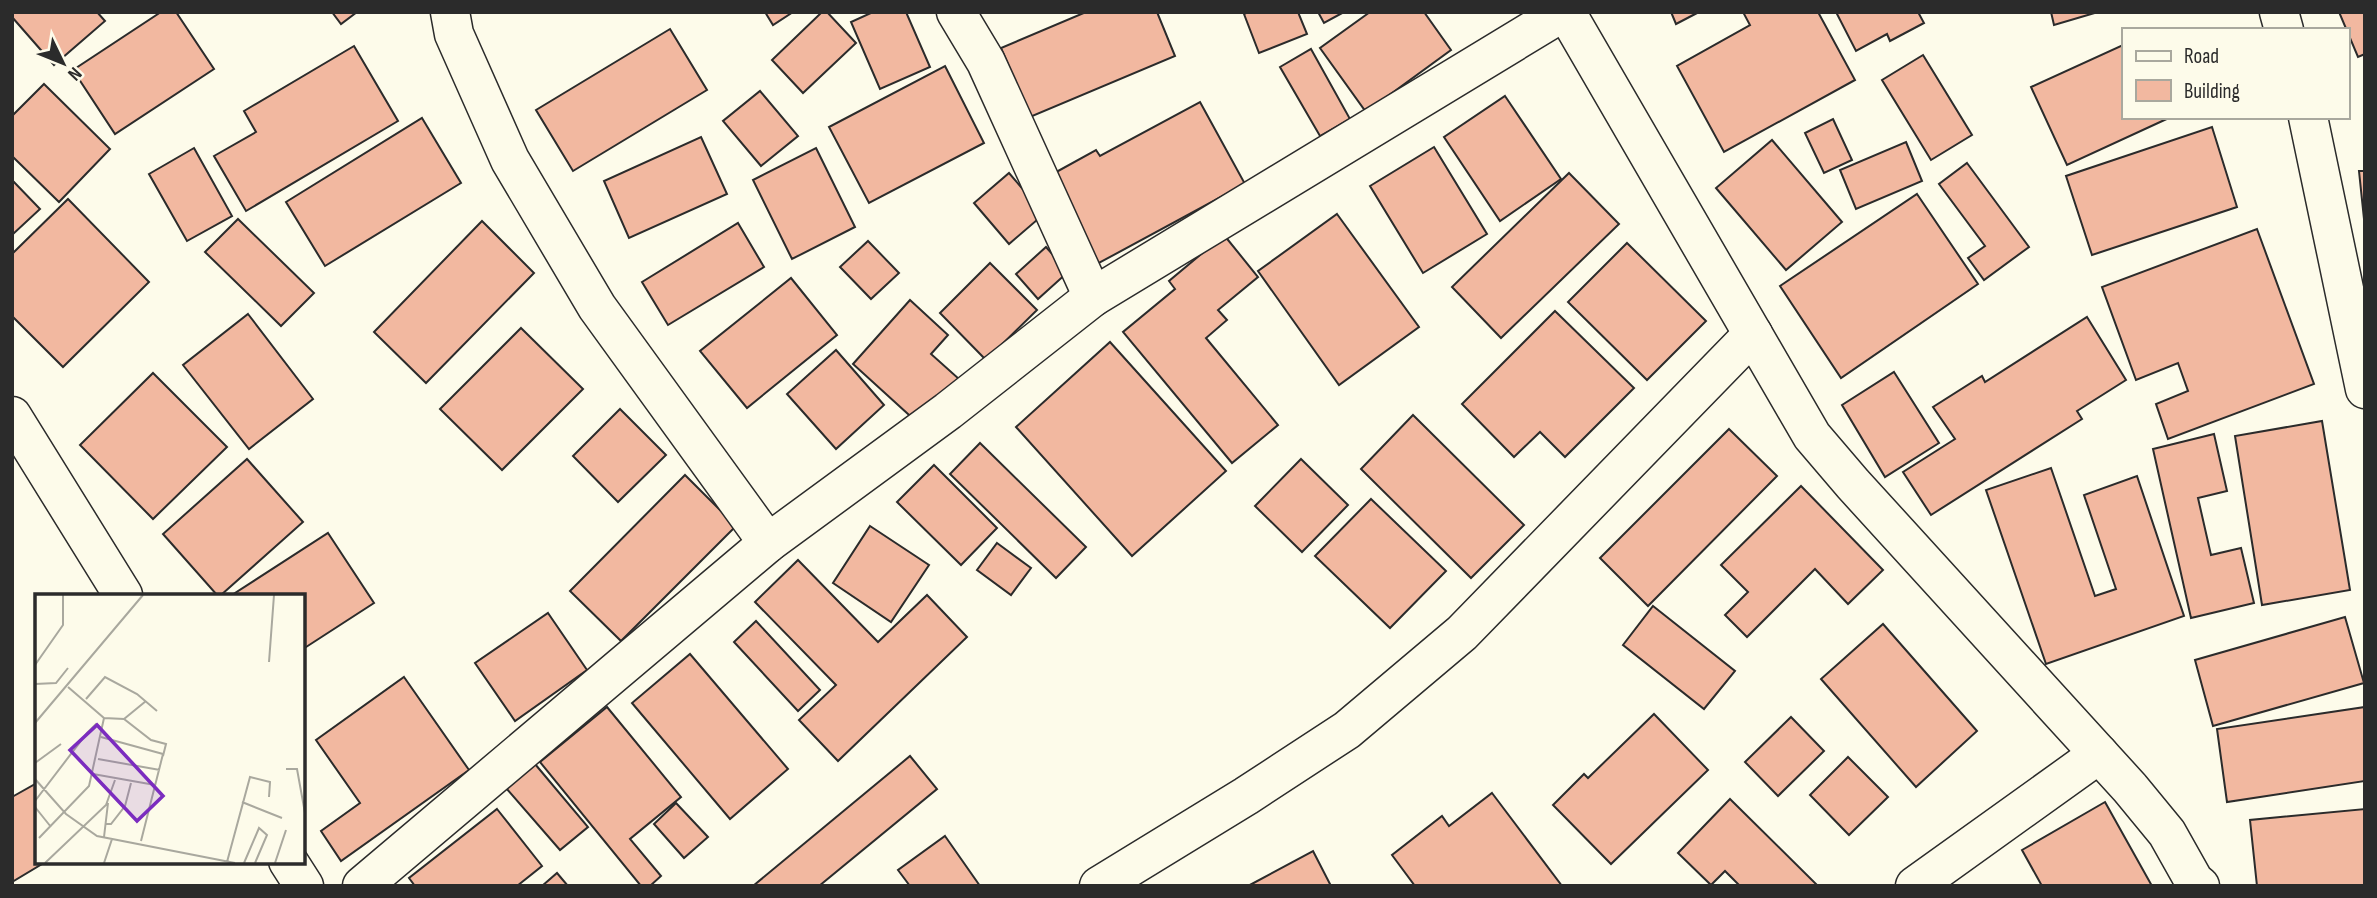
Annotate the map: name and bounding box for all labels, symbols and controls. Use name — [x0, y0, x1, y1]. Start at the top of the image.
north arrow — [28, 28, 98, 98]
legend — [2122, 28, 2349, 119]
text: Road — [2184, 44, 2219, 69]
text: N — [62, 62, 86, 85]
text: Building — [2184, 79, 2240, 104]
inset map — [35, 594, 304, 863]

